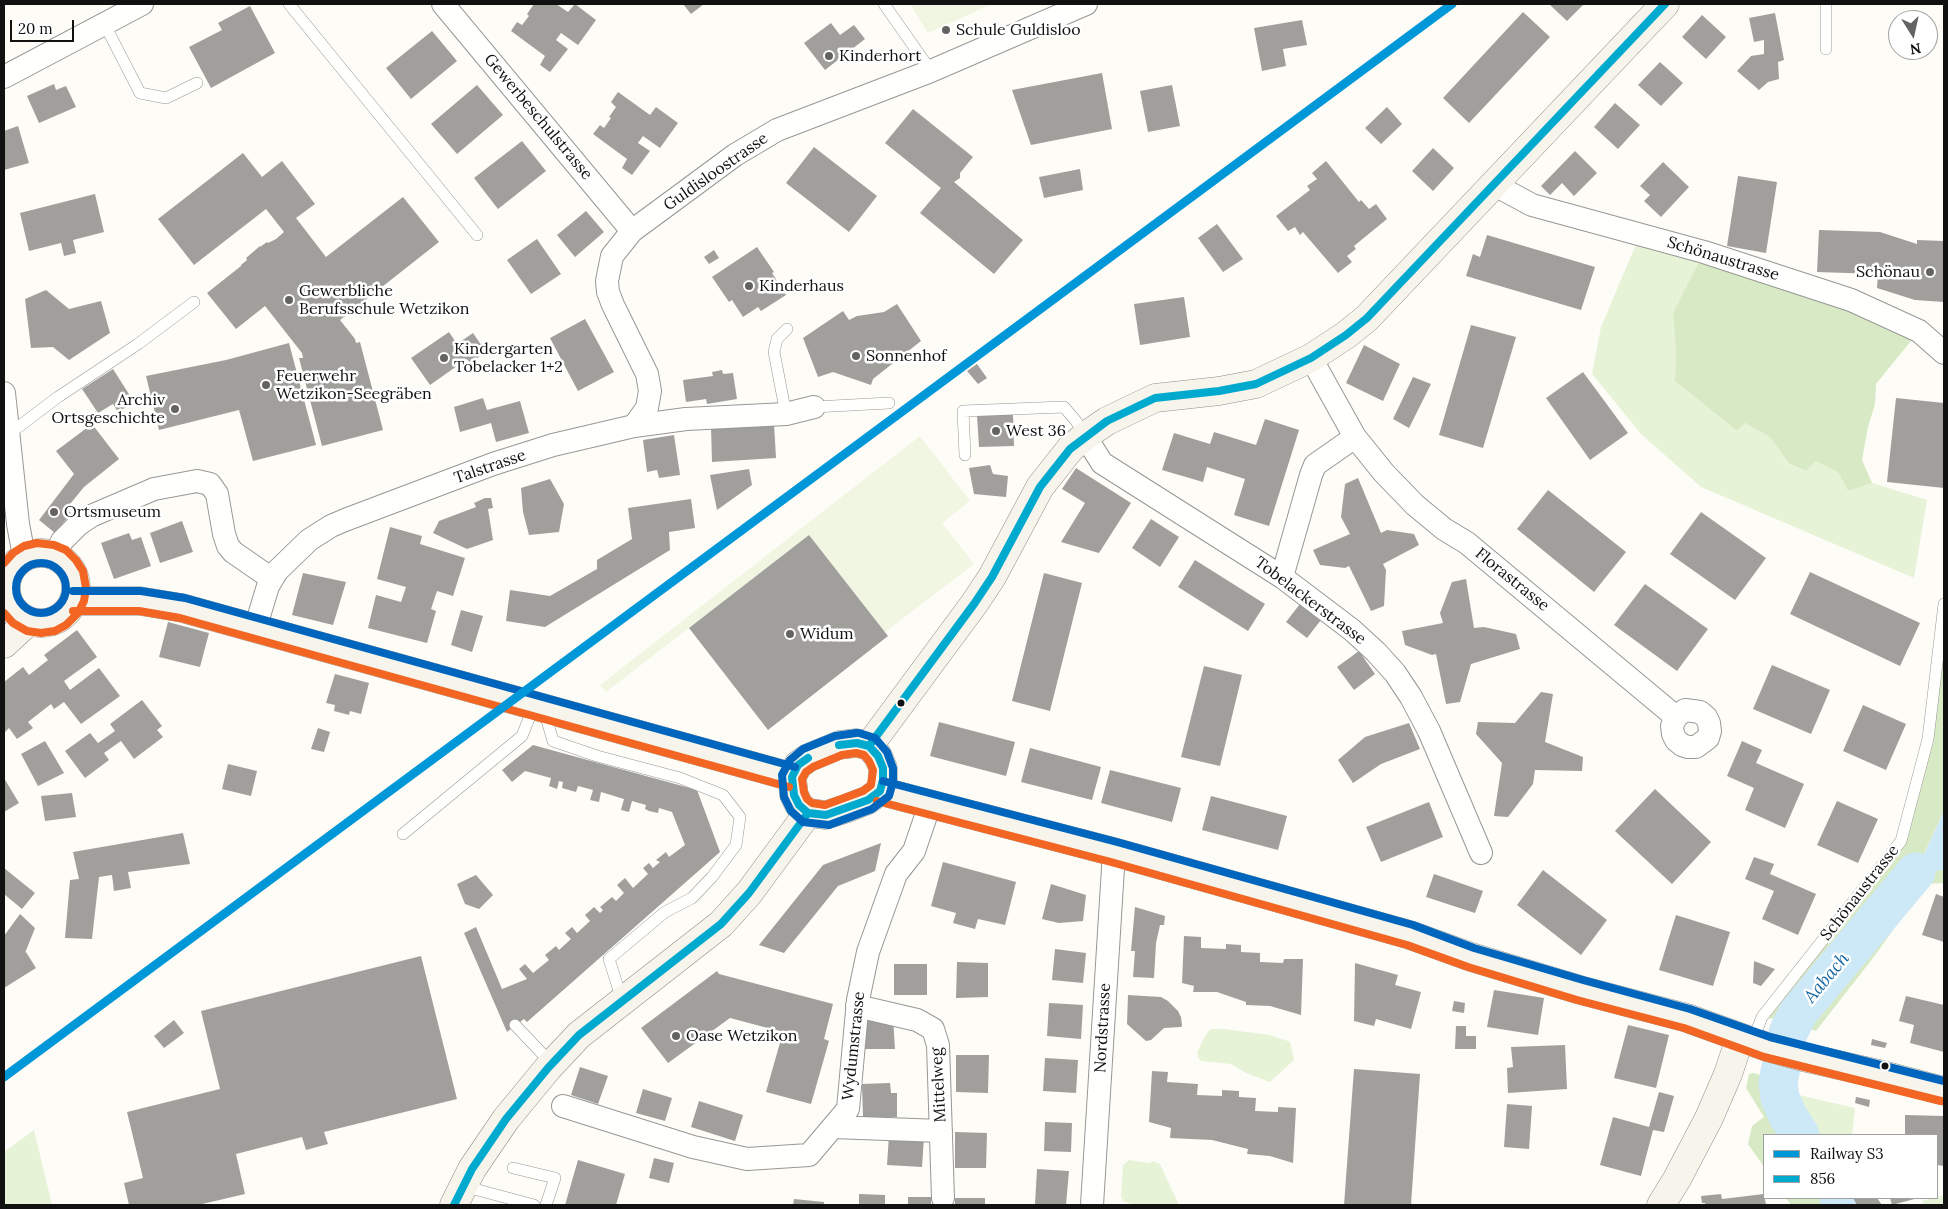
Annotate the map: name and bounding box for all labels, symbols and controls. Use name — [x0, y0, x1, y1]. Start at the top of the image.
scale bar — [12, 10, 76, 42]
north arrow — [1888, 10, 1938, 60]
text: 20 m — [18, 19, 53, 38]
place label: Schule Guldisloo — [956, 20, 1081, 40]
marker: Schule Guldisloo — [940, 24, 952, 36]
text: N — [1909, 39, 1922, 59]
place label: Kinderhort — [839, 46, 921, 66]
street label: Gewerbeschulstrasse — [480, 50, 596, 184]
marker: Kinderhort — [823, 50, 835, 62]
street label: Guldisloostrasse — [660, 129, 772, 215]
street label: Schönaustrasse — [1665, 233, 1781, 285]
place label: Schönau — [1856, 262, 1920, 282]
marker: Schönau — [1924, 266, 1936, 278]
place label: Kinderhaus — [759, 276, 844, 296]
marker: Kinderhaus — [743, 280, 755, 292]
place label: Gewerbliche Berufsschule Wetzikon — [299, 281, 469, 319]
marker: Gewerbliche Berufsschule Wetzikon — [283, 294, 295, 306]
place label: Kindergarten Tobelacker 1+2 — [454, 339, 563, 377]
place label: Sonnenhof — [866, 346, 947, 366]
marker: Sonnenhof — [850, 350, 862, 362]
marker: Kindergarten Tobelacker 1+2 — [438, 352, 450, 364]
place label: Feuerwehr Wetzikon-Seegräben — [276, 366, 432, 404]
marker: Feuerwehr Wetzikon-Seegräben — [260, 379, 272, 391]
place label: Archiv Ortsgeschichte — [51, 390, 165, 428]
marker: Archiv Ortsgeschichte — [169, 403, 181, 415]
place label: West 36 — [1006, 421, 1066, 441]
marker: West 36 — [990, 425, 1002, 437]
street label: Talstrasse — [452, 446, 528, 488]
place label: Ortsmuseum — [64, 502, 161, 522]
marker: Ortsmuseum — [48, 506, 60, 518]
street label: Florastrasse — [1471, 544, 1553, 616]
street label: Tobelackerstrasse — [1251, 553, 1369, 649]
place label: Widum — [800, 624, 854, 644]
marker: Widum — [784, 628, 796, 640]
unlabelled marker — [896, 698, 906, 708]
street label: Schönaustrasse — [1817, 841, 1903, 945]
water label: Aabach — [1800, 948, 1854, 1008]
street label: Nordstrasse — [1091, 983, 1115, 1073]
street label: Wydumstrasse — [839, 991, 869, 1101]
place label: Oase Wetzikon — [686, 1026, 798, 1046]
marker: Oase Wetzikon — [670, 1030, 682, 1042]
street label: Mittelweg — [927, 1047, 951, 1123]
unlabelled marker — [1880, 1061, 1890, 1071]
legend — [1763, 1134, 1938, 1199]
text: Railway S3 — [1810, 1144, 1884, 1163]
text: 856 — [1810, 1169, 1835, 1188]

